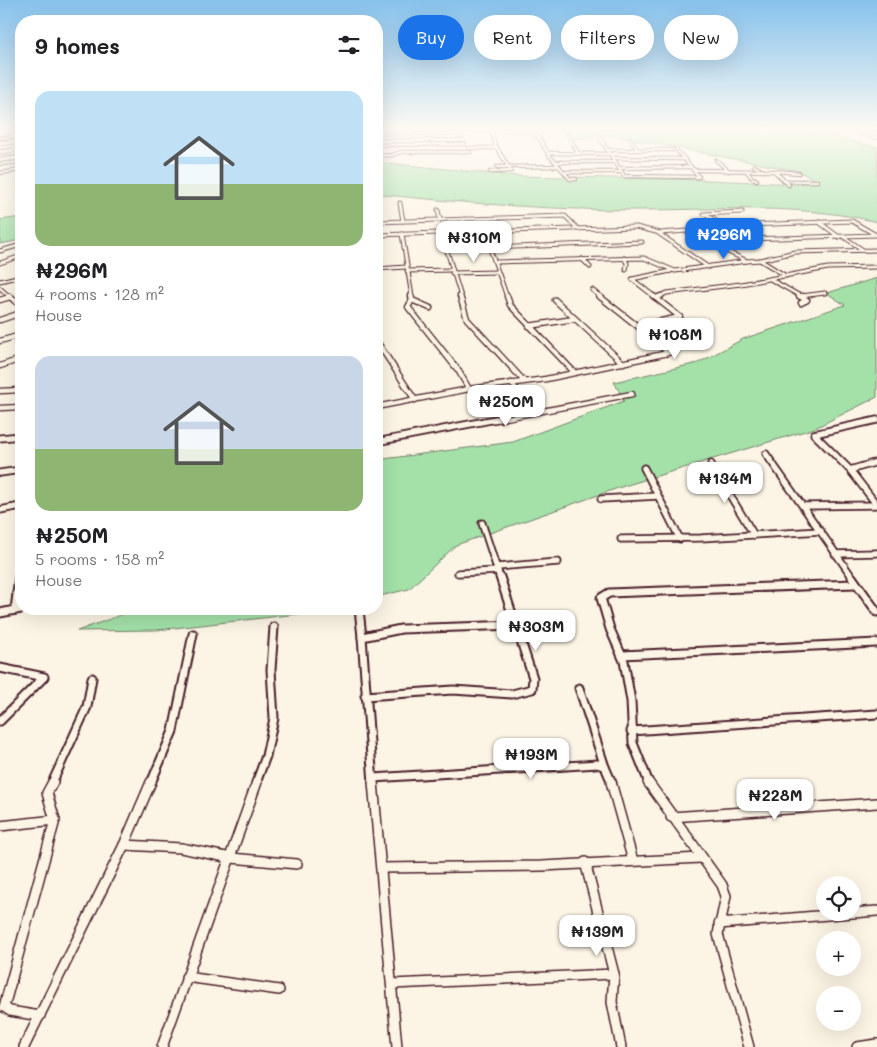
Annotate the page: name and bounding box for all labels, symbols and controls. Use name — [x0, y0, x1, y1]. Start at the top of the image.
chip: Buy — [398, 15, 464, 60]
chip: Rent — [474, 15, 551, 60]
chip: Filters — [561, 15, 654, 60]
chip: New — [664, 15, 738, 60]
icon: filters — [335, 31, 363, 59]
text: 9 homes — [35, 32, 120, 59]
icon: home — [154, 123, 244, 213]
pin: ₦296M — [689, 218, 759, 260]
pin: ₦310M — [439, 220, 509, 263]
text: ₦296M — [696, 223, 752, 244]
text: ₦310M — [447, 226, 501, 247]
text: ₦296M — [35, 256, 108, 283]
text: 4 rooms · 128 m² — [35, 283, 164, 304]
text: House — [35, 304, 82, 325]
pin: ₦108M — [640, 318, 710, 360]
text: ₦108M — [648, 323, 702, 344]
pin: ₦250M — [471, 384, 541, 427]
icon: home — [154, 388, 244, 478]
text: ₦250M — [478, 390, 534, 411]
pin: ₦134M — [690, 462, 760, 504]
text: ₦134M — [698, 467, 752, 488]
text: ₦250M — [35, 521, 108, 548]
text: 5 rooms · 158 m² — [35, 548, 164, 569]
text: House — [35, 569, 82, 590]
pin: ₦303M — [501, 610, 571, 652]
text: ₦303M — [508, 615, 564, 636]
pin: ₦193M — [496, 738, 566, 780]
text: ₦193M — [504, 743, 558, 764]
pin: ₦228M — [740, 778, 810, 821]
text: ₦228M — [747, 784, 803, 805]
map controls — [816, 876, 861, 1031]
button: locate — [816, 876, 861, 921]
pin: ₦139M — [562, 914, 632, 957]
text: ₦139M — [570, 920, 624, 941]
button: + — [816, 931, 861, 976]
button: − — [816, 986, 861, 1031]

